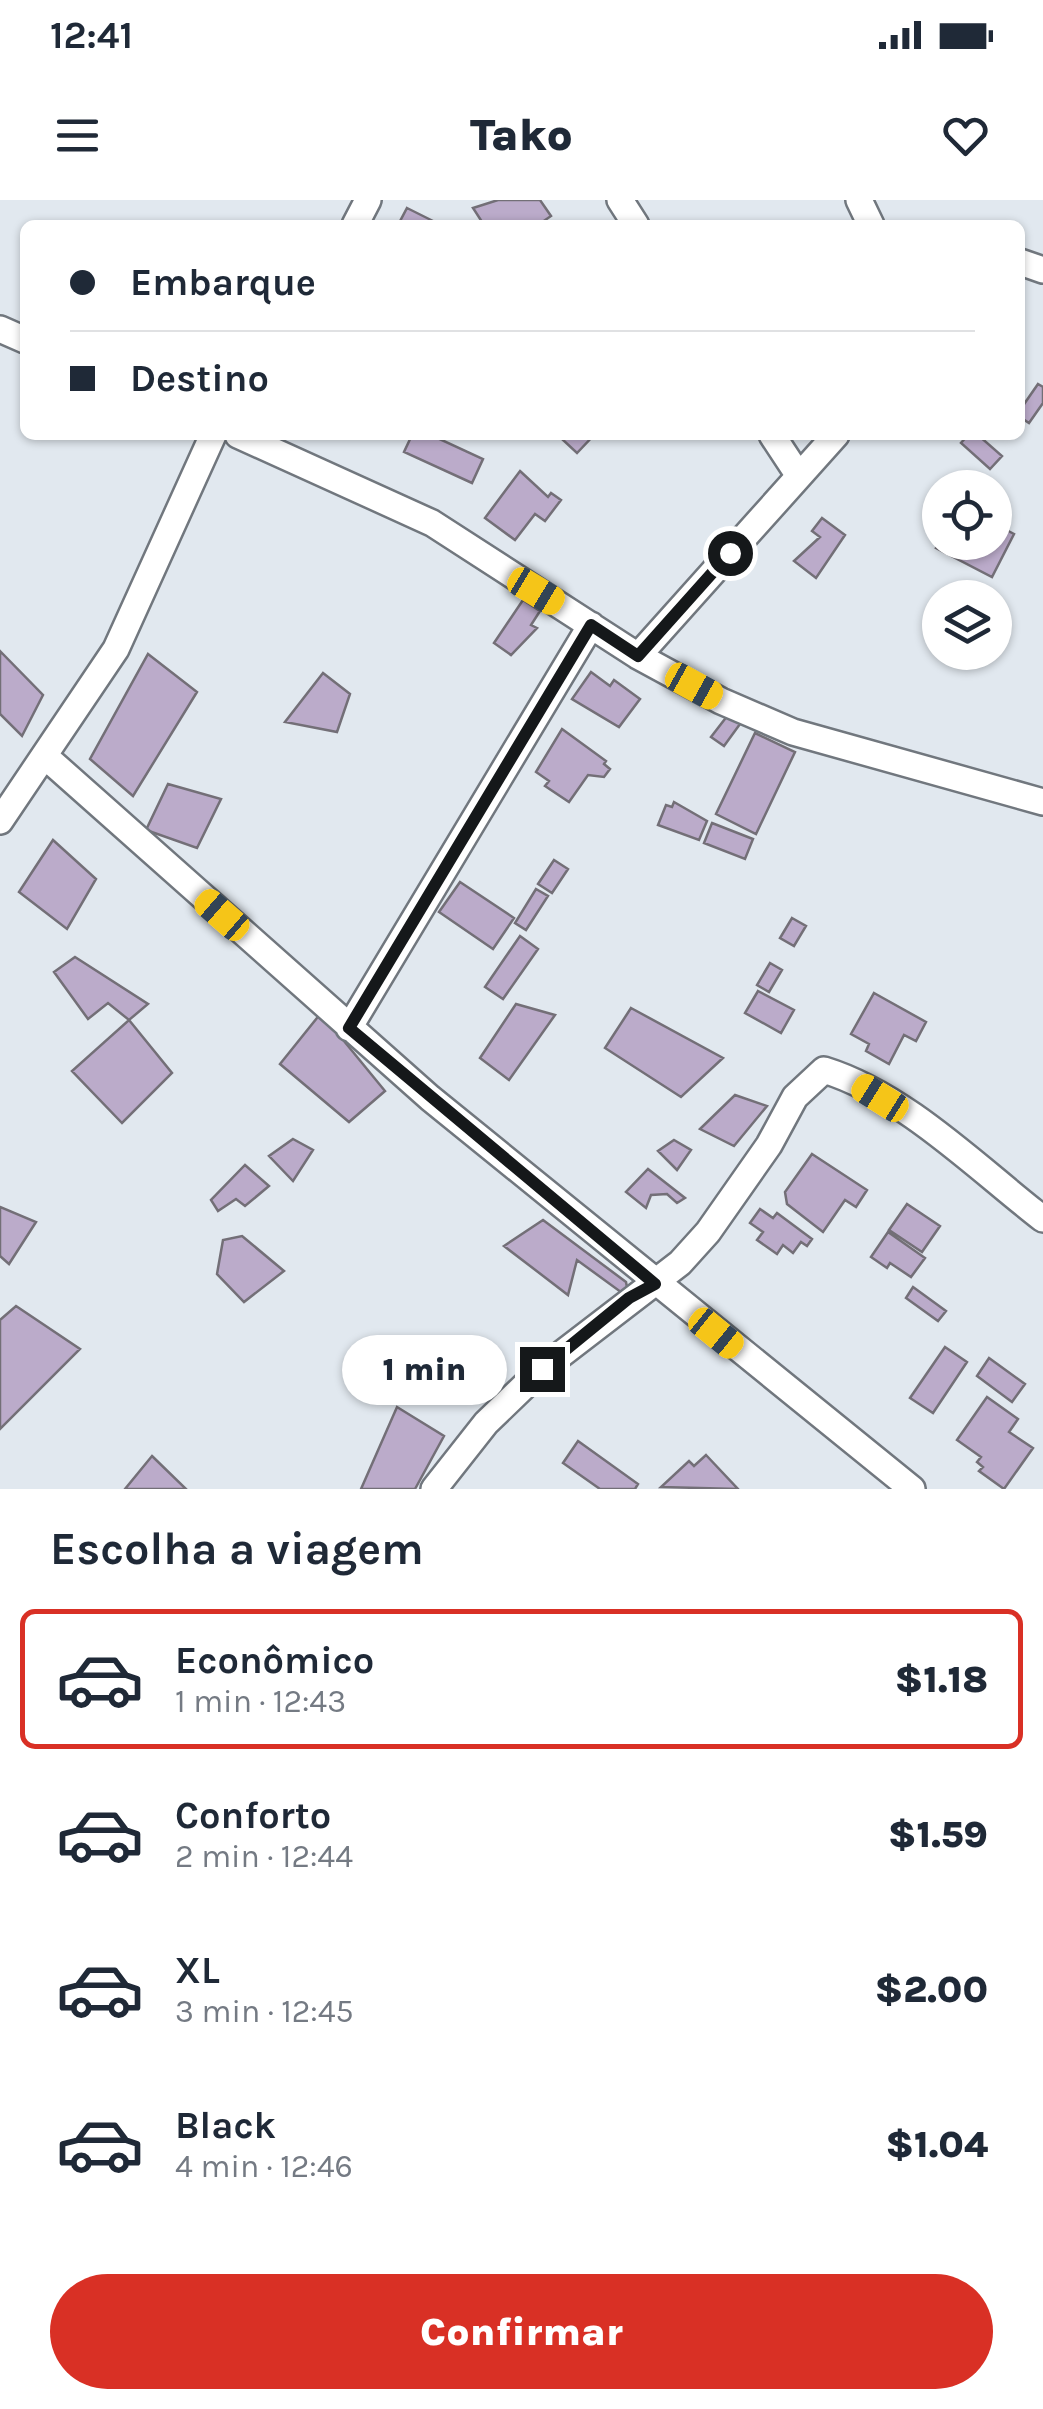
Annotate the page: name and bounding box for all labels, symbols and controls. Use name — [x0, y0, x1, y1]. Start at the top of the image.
text: 12:41 — [50, 13, 133, 58]
icon: menu — [50, 108, 105, 163]
icon: heart — [938, 108, 993, 163]
text: Tako — [470, 109, 573, 161]
text: Embarque — [130, 260, 316, 305]
text: Destino — [130, 356, 269, 401]
map controls — [922, 470, 1012, 670]
button: locate — [922, 470, 1012, 560]
route start — [708, 531, 753, 576]
car — [503, 563, 569, 619]
button: layers — [922, 580, 1012, 670]
car — [660, 658, 728, 714]
car — [190, 884, 254, 946]
car — [847, 1069, 913, 1127]
car — [683, 1302, 749, 1364]
callout: 1 min — [342, 1334, 507, 1404]
route end — [520, 1347, 565, 1392]
text: 1 min — [383, 1351, 466, 1388]
text: Escolha a viagem — [50, 1523, 424, 1575]
icon: car — [55, 1634, 145, 1724]
text: Econômico — [175, 1638, 374, 1683]
text: $1.18 — [895, 1657, 988, 1702]
text: 1 min · 12:43 — [175, 1683, 346, 1720]
icon: car — [55, 1789, 145, 1879]
text: Conforto — [175, 1793, 331, 1838]
text: $1.59 — [888, 1812, 988, 1857]
text: 2 min · 12:44 — [175, 1838, 353, 1875]
icon: car — [55, 1944, 145, 2034]
text: XL — [175, 1948, 220, 1993]
text: $2.00 — [875, 1967, 988, 2012]
text: 3 min · 12:45 — [175, 1993, 354, 2030]
icon: car — [55, 2099, 145, 2189]
text: Black — [175, 2103, 276, 2148]
text: $1.04 — [886, 2122, 988, 2167]
text: 4 min · 12:46 — [175, 2148, 353, 2185]
button: Confirmar — [50, 2274, 993, 2389]

